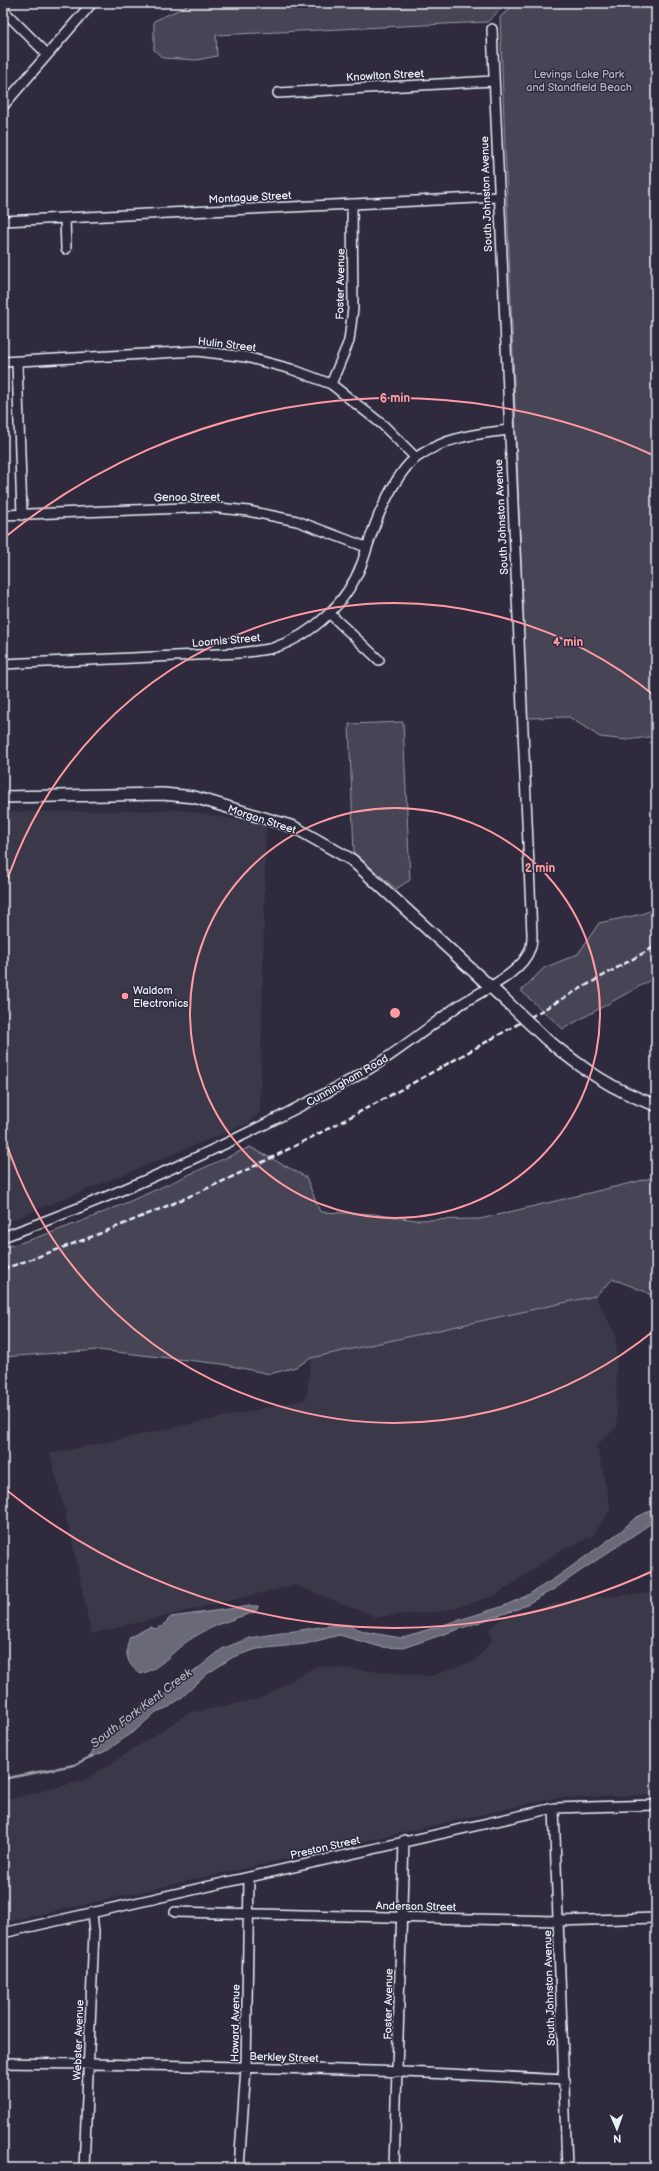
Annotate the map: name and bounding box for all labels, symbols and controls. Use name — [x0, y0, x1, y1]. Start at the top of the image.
street label: Knowlton Street — [346, 67, 425, 84]
park label: Levings Lake Park and Standfield Beach — [526, 68, 632, 94]
street label: South Johnston Avenue — [478, 135, 495, 252]
street label: Montague Street — [208, 189, 293, 206]
street label: Foster Avenue — [333, 248, 348, 320]
street label: Hulin Street — [197, 334, 257, 355]
text: 6 min — [380, 391, 410, 406]
street label: South Johnston Avenue — [492, 458, 511, 575]
street label: Genoa Street — [154, 491, 221, 504]
street label: Loomis Street — [191, 631, 261, 650]
text: 4 min — [553, 635, 583, 650]
street label: Morgan Street — [226, 802, 298, 837]
text: 2 min — [525, 861, 555, 876]
place label: Waldom Electronics — [133, 984, 189, 1010]
marker: Waldom Electronics — [120, 991, 130, 1001]
centre of rings — [388, 1006, 402, 1020]
street label: Cunningham Road — [304, 1052, 391, 1109]
water label: South Fork Kent Creek — [88, 1665, 196, 1751]
street label: Preston Street — [289, 1833, 362, 1862]
street label: Anderson Street — [376, 1899, 457, 1914]
street label: South Johnston Avenue — [541, 1929, 558, 2046]
street label: Foster Avenue — [381, 1968, 396, 2040]
street label: Howard Avenue — [228, 1984, 243, 2062]
street label: Webster Avenue — [71, 1999, 86, 2081]
street label: Berkley Street — [249, 2050, 320, 2065]
north arrow — [597, 2109, 637, 2149]
text: N — [613, 2132, 622, 2145]

